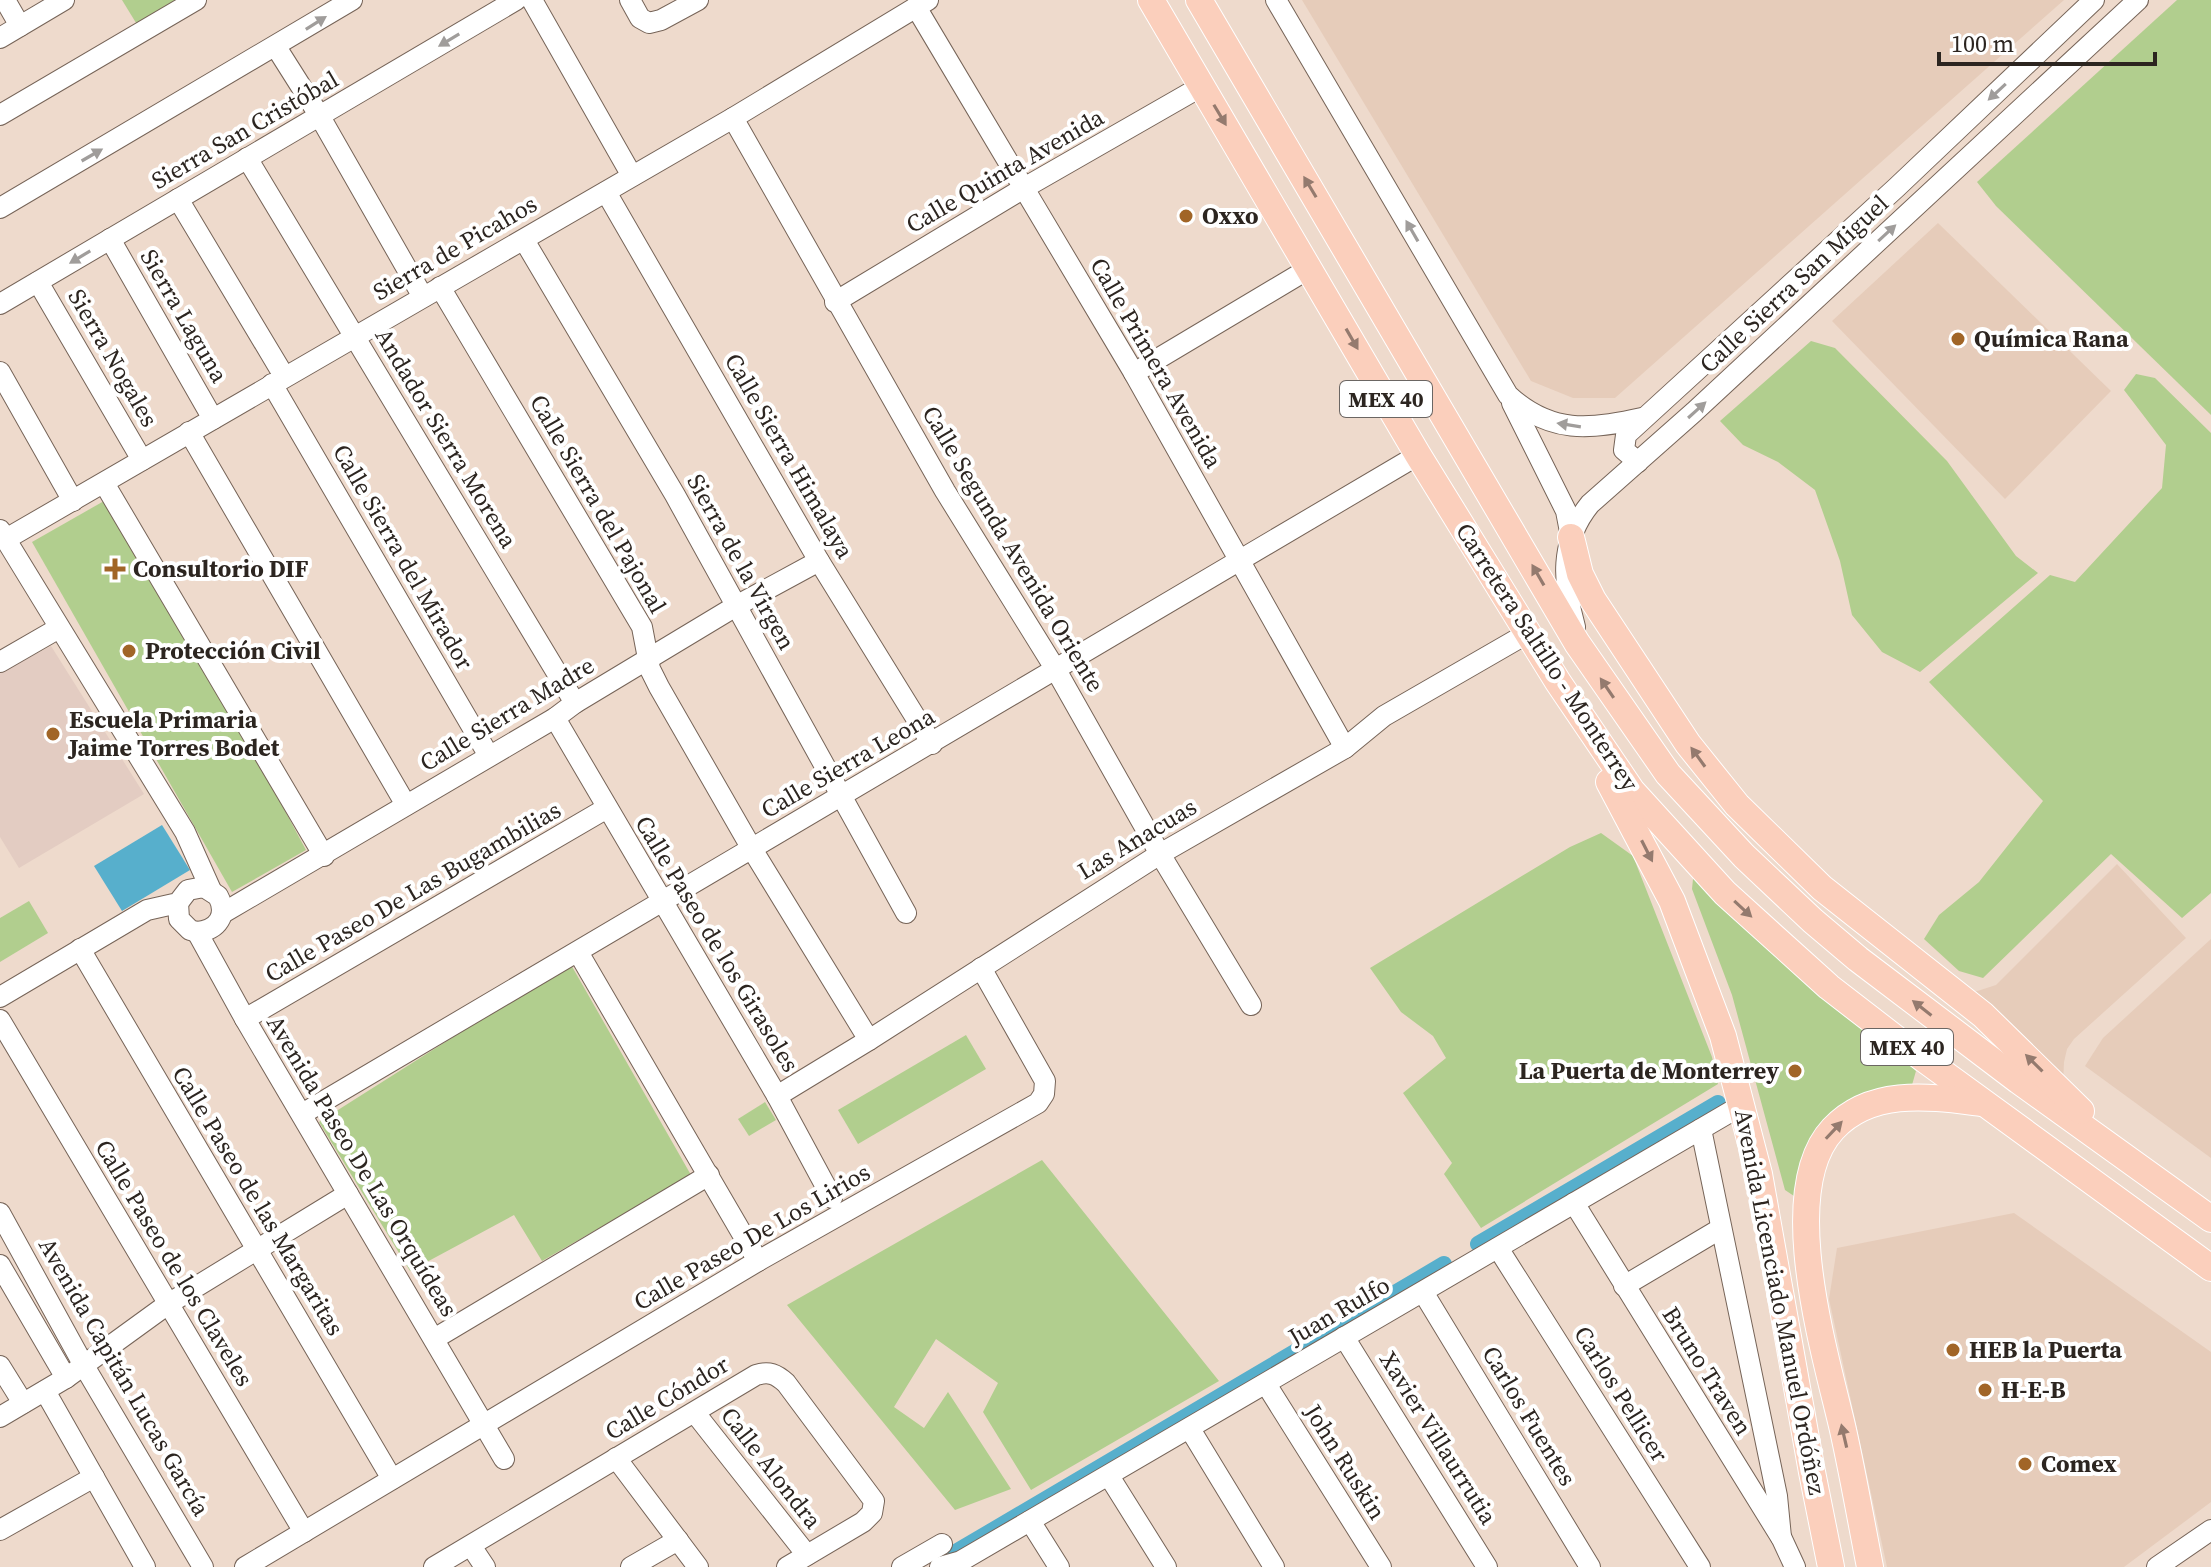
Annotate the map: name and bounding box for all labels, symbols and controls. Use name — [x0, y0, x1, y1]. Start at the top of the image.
one-way arrow — [305, 15, 326, 30]
scale bar — [1939, 16, 2155, 66]
text: 100 m — [1951, 27, 2014, 60]
one-way arrow — [438, 33, 460, 47]
street label: Sierra San Cristóbal — [145, 63, 344, 197]
one-way arrow — [1988, 83, 2007, 101]
street label: Calle Quinta Avenida — [900, 100, 1110, 241]
one-way arrow — [1212, 104, 1226, 126]
one-way arrow — [80, 148, 103, 162]
one-way arrow — [1303, 176, 1317, 199]
street label: Sierra de Picahos — [367, 187, 543, 308]
street label: Calle Sierra San Miguel — [1692, 187, 1895, 380]
place label: Oxxo — [1202, 199, 1258, 232]
marker: Oxxo — [1177, 207, 1195, 225]
one-way arrow — [1405, 220, 1419, 242]
one-way arrow — [1877, 224, 1896, 242]
street label: Sierra Laguna — [133, 243, 236, 389]
one-way arrow — [69, 250, 91, 264]
street label: Calle Primera Avenida — [1083, 251, 1231, 475]
street label: Sierra Nogales — [61, 283, 166, 433]
street label: Andador Sierra Morena — [368, 322, 526, 555]
place label: Química Rana — [1974, 322, 2129, 355]
one-way arrow — [1345, 328, 1359, 350]
marker: Química Rana — [1949, 330, 1967, 348]
street label: Calle Sierra Himalaya — [717, 347, 862, 565]
road number: MEX 40 — [1340, 381, 1432, 417]
street label: Calle Sierra del Pajonal — [522, 388, 675, 619]
street label: Calle Segunda Avenida Oriente — [915, 399, 1112, 698]
one-way arrow — [1687, 401, 1706, 419]
one-way arrow — [1556, 418, 1581, 431]
street label: Calle Sierra del Mirador — [325, 438, 482, 676]
street label: Sierra de la Virgen — [679, 468, 803, 656]
street label: Carretera Saltillo - Monterrey — [1448, 516, 1647, 798]
place label: Consultorio DIF — [133, 552, 309, 585]
marker: Consultorio DIF — [104, 558, 126, 580]
one-way arrow — [1531, 564, 1545, 586]
place label: Protección Civil — [145, 634, 321, 667]
marker: Protección Civil — [120, 642, 138, 660]
street label: Calle Sierra Madre — [413, 648, 600, 779]
one-way arrow — [1600, 677, 1615, 699]
street label: Calle Sierra Leona — [755, 699, 941, 826]
place label: Escuela Primaria Jaime Torres Bodet — [67, 703, 280, 764]
marker: Escuela Primaria Jaime Torres Bodet — [44, 725, 62, 743]
one-way arrow — [1691, 747, 1706, 768]
street label: Las Anacuas — [1071, 790, 1202, 887]
street label: Calle Paseo De Las Bugambilias — [259, 793, 567, 990]
street label: Calle Paseo de los Girasoles — [628, 809, 807, 1078]
one-way arrow — [1640, 839, 1653, 862]
one-way arrow — [1733, 900, 1752, 918]
one-way arrow — [1912, 1000, 1932, 1016]
street label: Avenida Paseo De Las Orquídeas — [259, 1009, 466, 1323]
road number: MEX 40 — [1861, 1029, 1953, 1065]
place label: La Puerta de Monterrey — [1519, 1054, 1779, 1087]
one-way arrow — [2026, 1054, 2044, 1073]
street label: Calle Paseo de las Margaritas — [165, 1060, 352, 1342]
marker: La Puerta de Monterrey — [1786, 1062, 1804, 1080]
street label: Avenida Licenciado Manuel Ordóñez — [1727, 1106, 1834, 1498]
one-way arrow — [1824, 1121, 1842, 1140]
street label: Calle Paseo de los Claveles — [88, 1133, 261, 1392]
street label: Calle Paseo De Los Lirios — [627, 1155, 876, 1318]
street label: Avenida Capitán Lucas García — [31, 1232, 218, 1523]
street label: Juan Rulfo — [1281, 1268, 1396, 1353]
street label: Bruno Traven — [1655, 1300, 1760, 1441]
street label: Carlos Pellicer — [1566, 1319, 1676, 1468]
place label: HEB la Puerta — [1969, 1333, 2122, 1366]
street label: Carlos Fuentes — [1475, 1340, 1584, 1492]
marker: HEB la Puerta — [1944, 1341, 1962, 1359]
street label: Xavier Villaurrutia — [1372, 1345, 1505, 1531]
street label: Calle Cóndor — [599, 1348, 735, 1448]
place label: H-E-B — [2001, 1373, 2066, 1406]
marker: H-E-B — [1976, 1381, 1994, 1399]
street label: John Ruskin — [1296, 1397, 1394, 1526]
street label: Calle Alondra — [713, 1400, 830, 1536]
one-way arrow — [1837, 1423, 1850, 1448]
place label: Comex — [2041, 1447, 2118, 1480]
marker: Comex — [2016, 1455, 2034, 1473]

